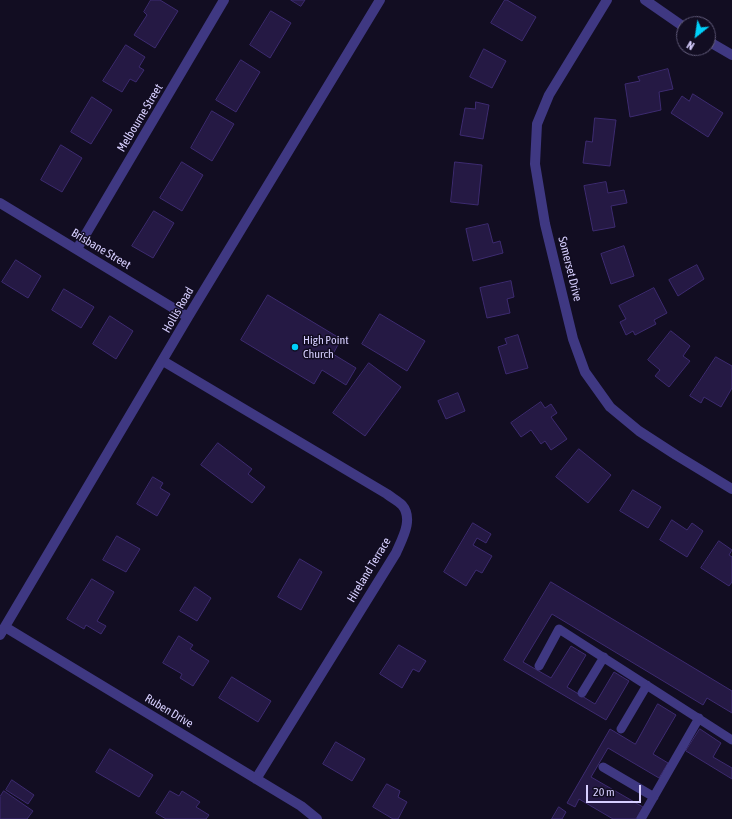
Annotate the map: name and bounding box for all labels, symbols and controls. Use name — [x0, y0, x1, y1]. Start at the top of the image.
north arrow — [676, 16, 716, 56]
text: N — [685, 39, 696, 52]
street label: Melbourne Street — [114, 81, 166, 155]
street label: Brisbane Street — [69, 226, 133, 272]
street label: Somerset Drive — [555, 235, 585, 303]
street label: Hollis Road — [159, 285, 197, 335]
place label: High Point Church — [303, 333, 349, 361]
marker: High Point Church — [290, 342, 300, 352]
street label: Hireland Terrace — [344, 535, 394, 605]
street label: Ruben Drive — [142, 691, 196, 731]
scale bar — [588, 777, 643, 803]
text: 20 m — [593, 785, 615, 799]

